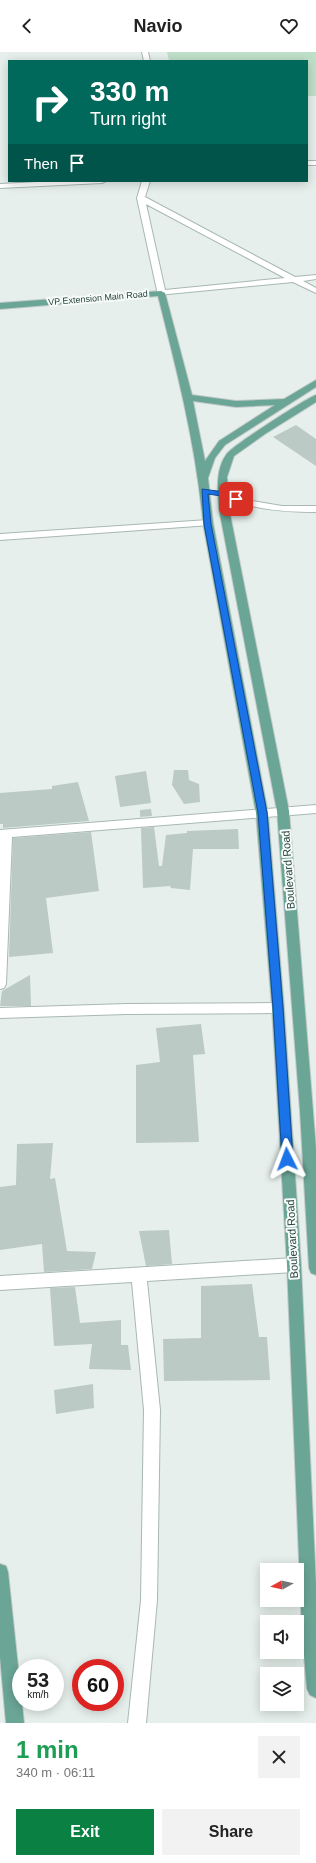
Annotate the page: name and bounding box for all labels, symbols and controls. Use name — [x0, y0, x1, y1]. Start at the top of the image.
icon: back — [16, 15, 38, 37]
icon: heart — [278, 15, 300, 37]
text: Navio — [133, 16, 183, 36]
icon: right — [24, 76, 76, 128]
text: 330 m — [90, 76, 169, 107]
text: Turn right — [90, 109, 166, 129]
icon: arrive — [66, 152, 88, 174]
text: Then — [24, 155, 58, 172]
street label: VP Extension Main Road — [48, 289, 148, 307]
pin — [219, 482, 253, 516]
icon: arrive — [225, 488, 247, 510]
street label: Boulevard Road — [279, 830, 297, 910]
position arrow — [266, 1138, 308, 1180]
street label: Boulevard Road — [284, 1199, 300, 1279]
north arrow — [260, 1563, 304, 1607]
map controls — [260, 1563, 304, 1711]
button: sound — [260, 1615, 304, 1659]
speed limit sign: 60 — [72, 1659, 124, 1711]
button: layers — [260, 1667, 304, 1711]
text: 53 — [27, 1669, 49, 1691]
text: km/h — [27, 1689, 49, 1700]
text: 1 min — [16, 1736, 79, 1763]
button: close — [258, 1736, 300, 1778]
text: 340 m · 06:11 — [16, 1765, 95, 1780]
button: Exit — [16, 1809, 154, 1855]
button: Share — [162, 1809, 300, 1855]

